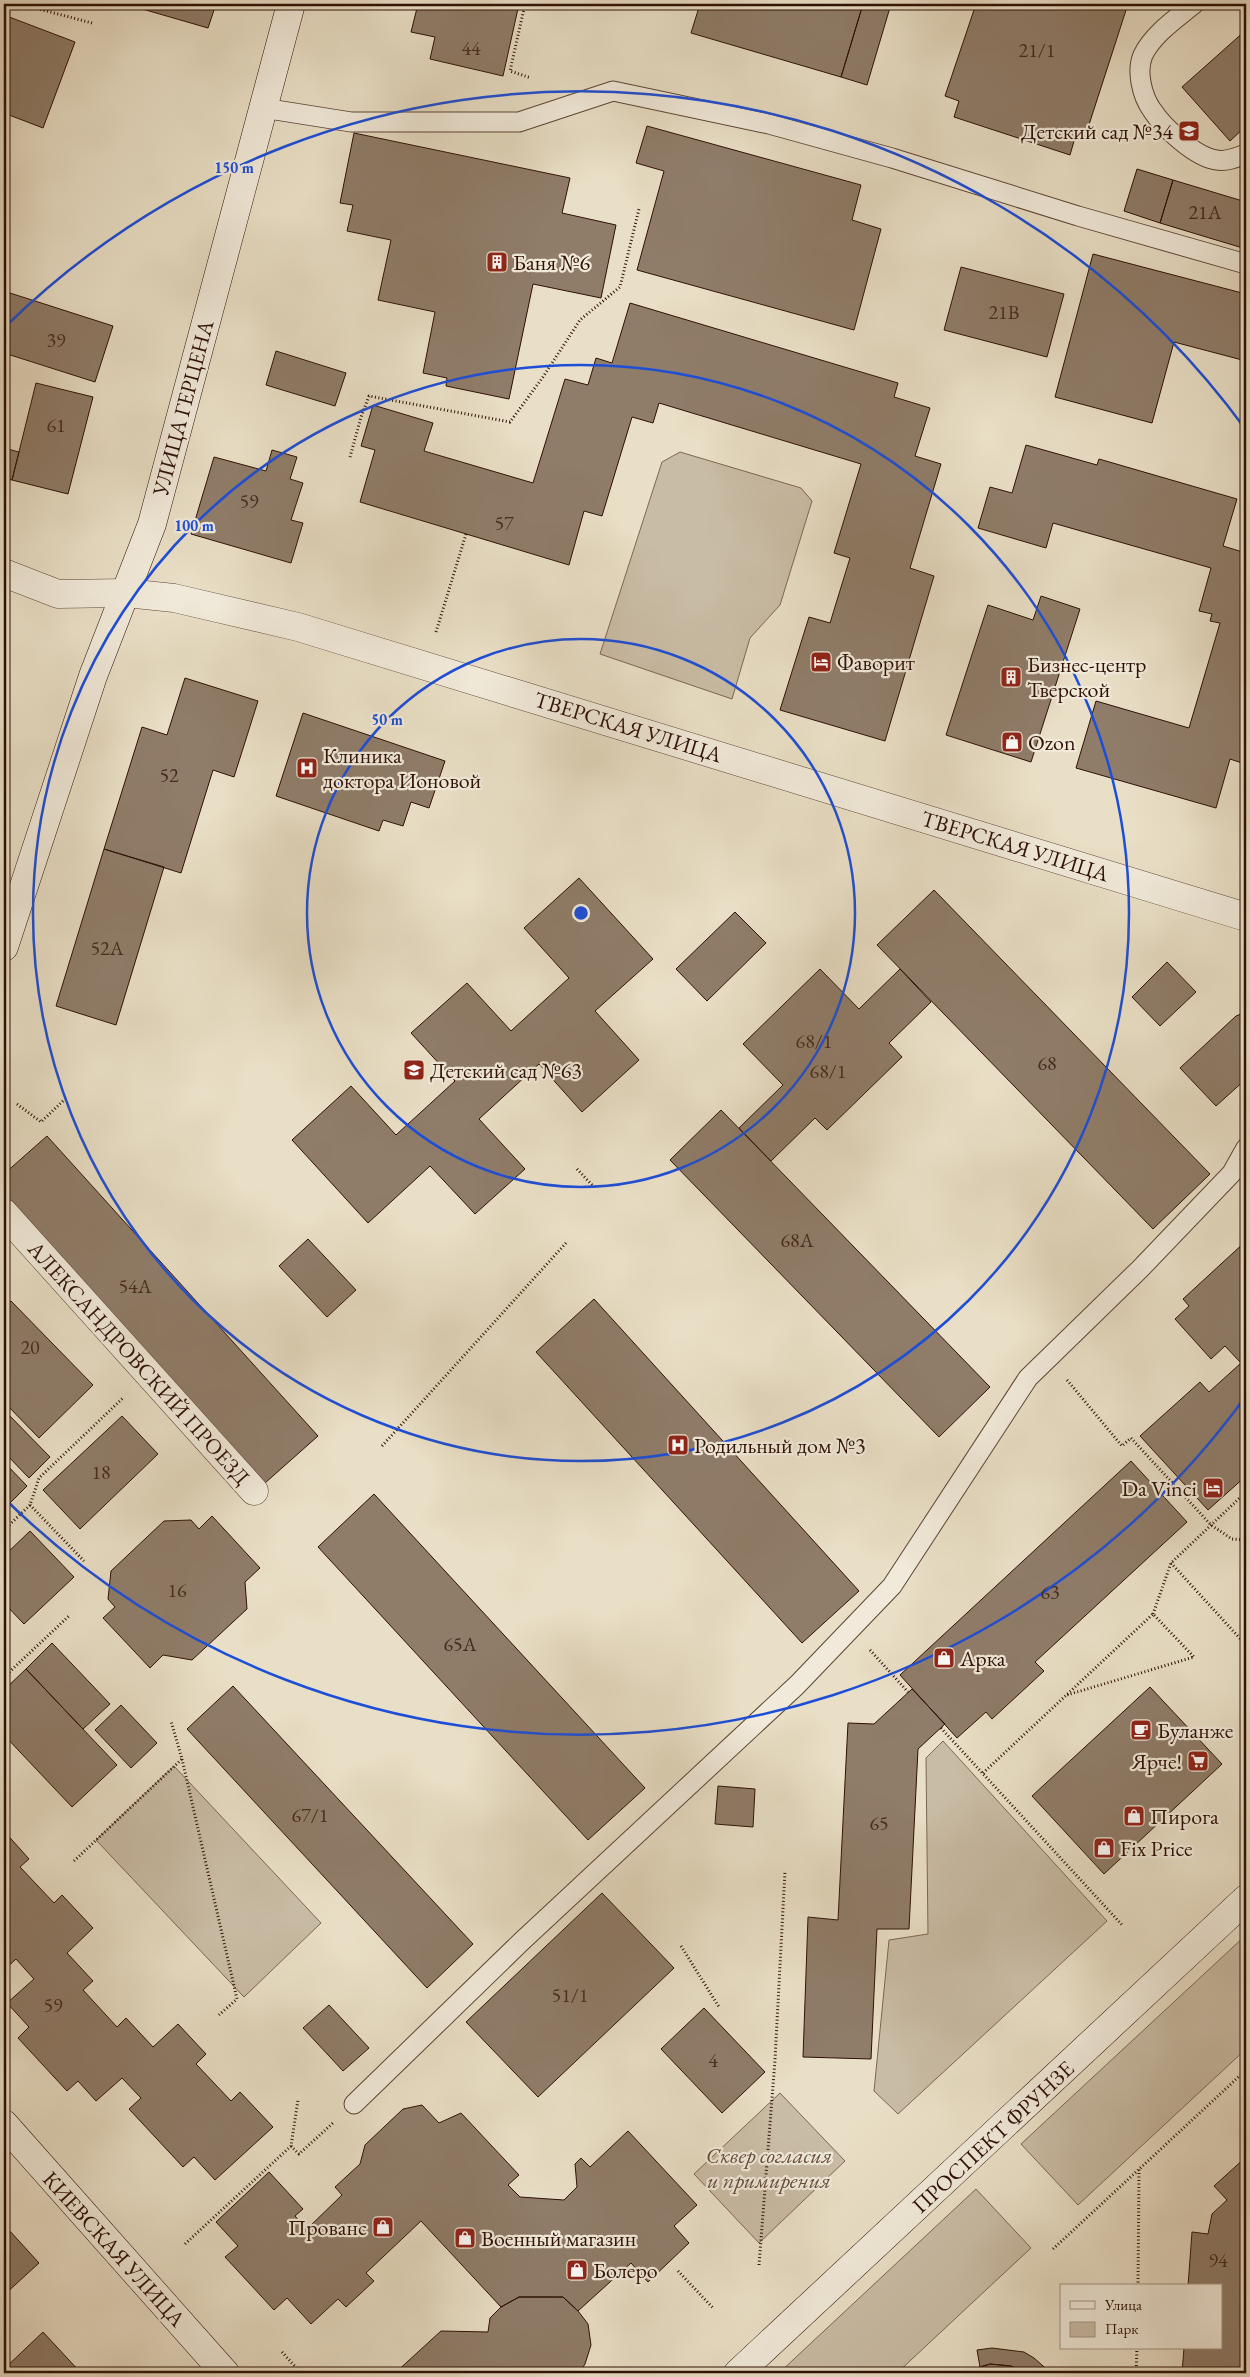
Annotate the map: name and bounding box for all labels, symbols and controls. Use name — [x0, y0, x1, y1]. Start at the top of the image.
house number: 44 — [461, 35, 481, 61]
house number: 21/1 — [1019, 37, 1055, 63]
place label: Детский сад №34 — [1021, 117, 1173, 146]
school or university icon: Детский сад №34 — [1177, 119, 1201, 143]
text: 150 m — [214, 158, 254, 177]
house number: 21А — [1188, 199, 1222, 225]
place label: Баня №6 — [513, 248, 590, 277]
building icon: Баня №6 — [485, 250, 509, 274]
house number: 21В — [989, 299, 1019, 325]
street label: УЛИЦА ГЕРЦЕНА — [145, 316, 221, 500]
house number: 39 — [46, 327, 66, 353]
house number: 61 — [46, 412, 66, 438]
house number: 59 — [239, 488, 259, 514]
house number: 57 — [494, 510, 514, 536]
text: 100 m — [174, 516, 214, 535]
place label: Фаворит — [837, 648, 915, 677]
hotel icon: Фаворит — [809, 650, 833, 674]
place label: Бизнес-центр Тверской — [1027, 650, 1147, 704]
building icon: Бизнес-центр Тверской — [999, 665, 1023, 689]
street label: ТВЕРСКАЯ УЛИЦА — [531, 685, 726, 770]
text: 50 m — [371, 710, 403, 729]
place label: Ozon — [1028, 728, 1076, 757]
shop icon: Ozon — [1000, 730, 1024, 754]
place label: Клиника доктора Ионовой — [323, 741, 482, 795]
hospital icon: Клиника доктора Ионовой — [295, 756, 319, 780]
house number: 52 — [159, 762, 179, 788]
street label: ТВЕРСКАЯ УЛИЦА — [918, 804, 1113, 889]
centre of rings — [572, 904, 590, 922]
house number: 52А — [90, 935, 124, 961]
house number: 68/1 — [796, 1028, 832, 1054]
house number: 68 — [1037, 1050, 1057, 1076]
place label: Детский сад №63 — [430, 1056, 582, 1085]
school or university icon: Детский сад №63 — [402, 1058, 426, 1082]
house number: 68/1 — [810, 1058, 846, 1084]
house number: 68А — [780, 1227, 814, 1253]
street label: АЛЕКСАНДРОВСКИЙ ПРОЕЗД — [21, 1234, 256, 1491]
house number: 54А — [118, 1273, 152, 1299]
house number: 20 — [20, 1334, 40, 1360]
place label: Родильный дом №3 — [694, 1431, 866, 1460]
hospital icon: Родильный дом №3 — [666, 1433, 690, 1457]
house number: 18 — [91, 1459, 111, 1485]
place label: Da Vinci — [1122, 1474, 1197, 1503]
hotel icon: Da Vinci — [1201, 1476, 1225, 1500]
house number: 16 — [167, 1577, 187, 1603]
house number: 63 — [1040, 1579, 1060, 1605]
house number: 65А — [443, 1631, 477, 1657]
place label: Арка — [959, 1644, 1006, 1673]
shop icon: Арка — [932, 1646, 956, 1670]
place label: Буланже — [1157, 1716, 1234, 1745]
cafe icon: Буланже — [1129, 1718, 1153, 1742]
place label: Ярче! — [1131, 1747, 1182, 1776]
supermarket icon: Ярче! — [1186, 1749, 1210, 1773]
house number: 67/1 — [292, 1802, 328, 1828]
place label: Пирога — [1150, 1802, 1219, 1831]
shop icon: Пирога — [1122, 1804, 1146, 1828]
house number: 65 — [869, 1810, 889, 1836]
place label: Fix Price — [1120, 1834, 1193, 1863]
shop icon: Fix Price — [1092, 1836, 1116, 1860]
house number: 51/1 — [552, 1982, 588, 2008]
house number: 59 — [43, 1992, 63, 2018]
house number: 4 — [708, 2047, 718, 2073]
street label: ПРОСПЕКТ ФРУНЗЕ — [906, 2054, 1080, 2220]
park label: Сквер согласия и примирения — [706, 2141, 832, 2195]
street label: КИЕВСКАЯ УЛИЦА — [36, 2165, 192, 2334]
place label: Прованс — [288, 2213, 367, 2242]
shop icon: Прованс — [371, 2215, 395, 2239]
place label: Военный магазин — [481, 2224, 636, 2253]
shop icon: Военный магазин — [453, 2226, 477, 2250]
house number: 94 — [1208, 2247, 1228, 2273]
place label: Болеро — [593, 2256, 658, 2285]
shop icon: Болеро — [565, 2258, 589, 2282]
legend — [1060, 2284, 1222, 2350]
text: Улица — [1104, 2295, 1142, 2314]
text: Парк — [1105, 2319, 1138, 2338]

